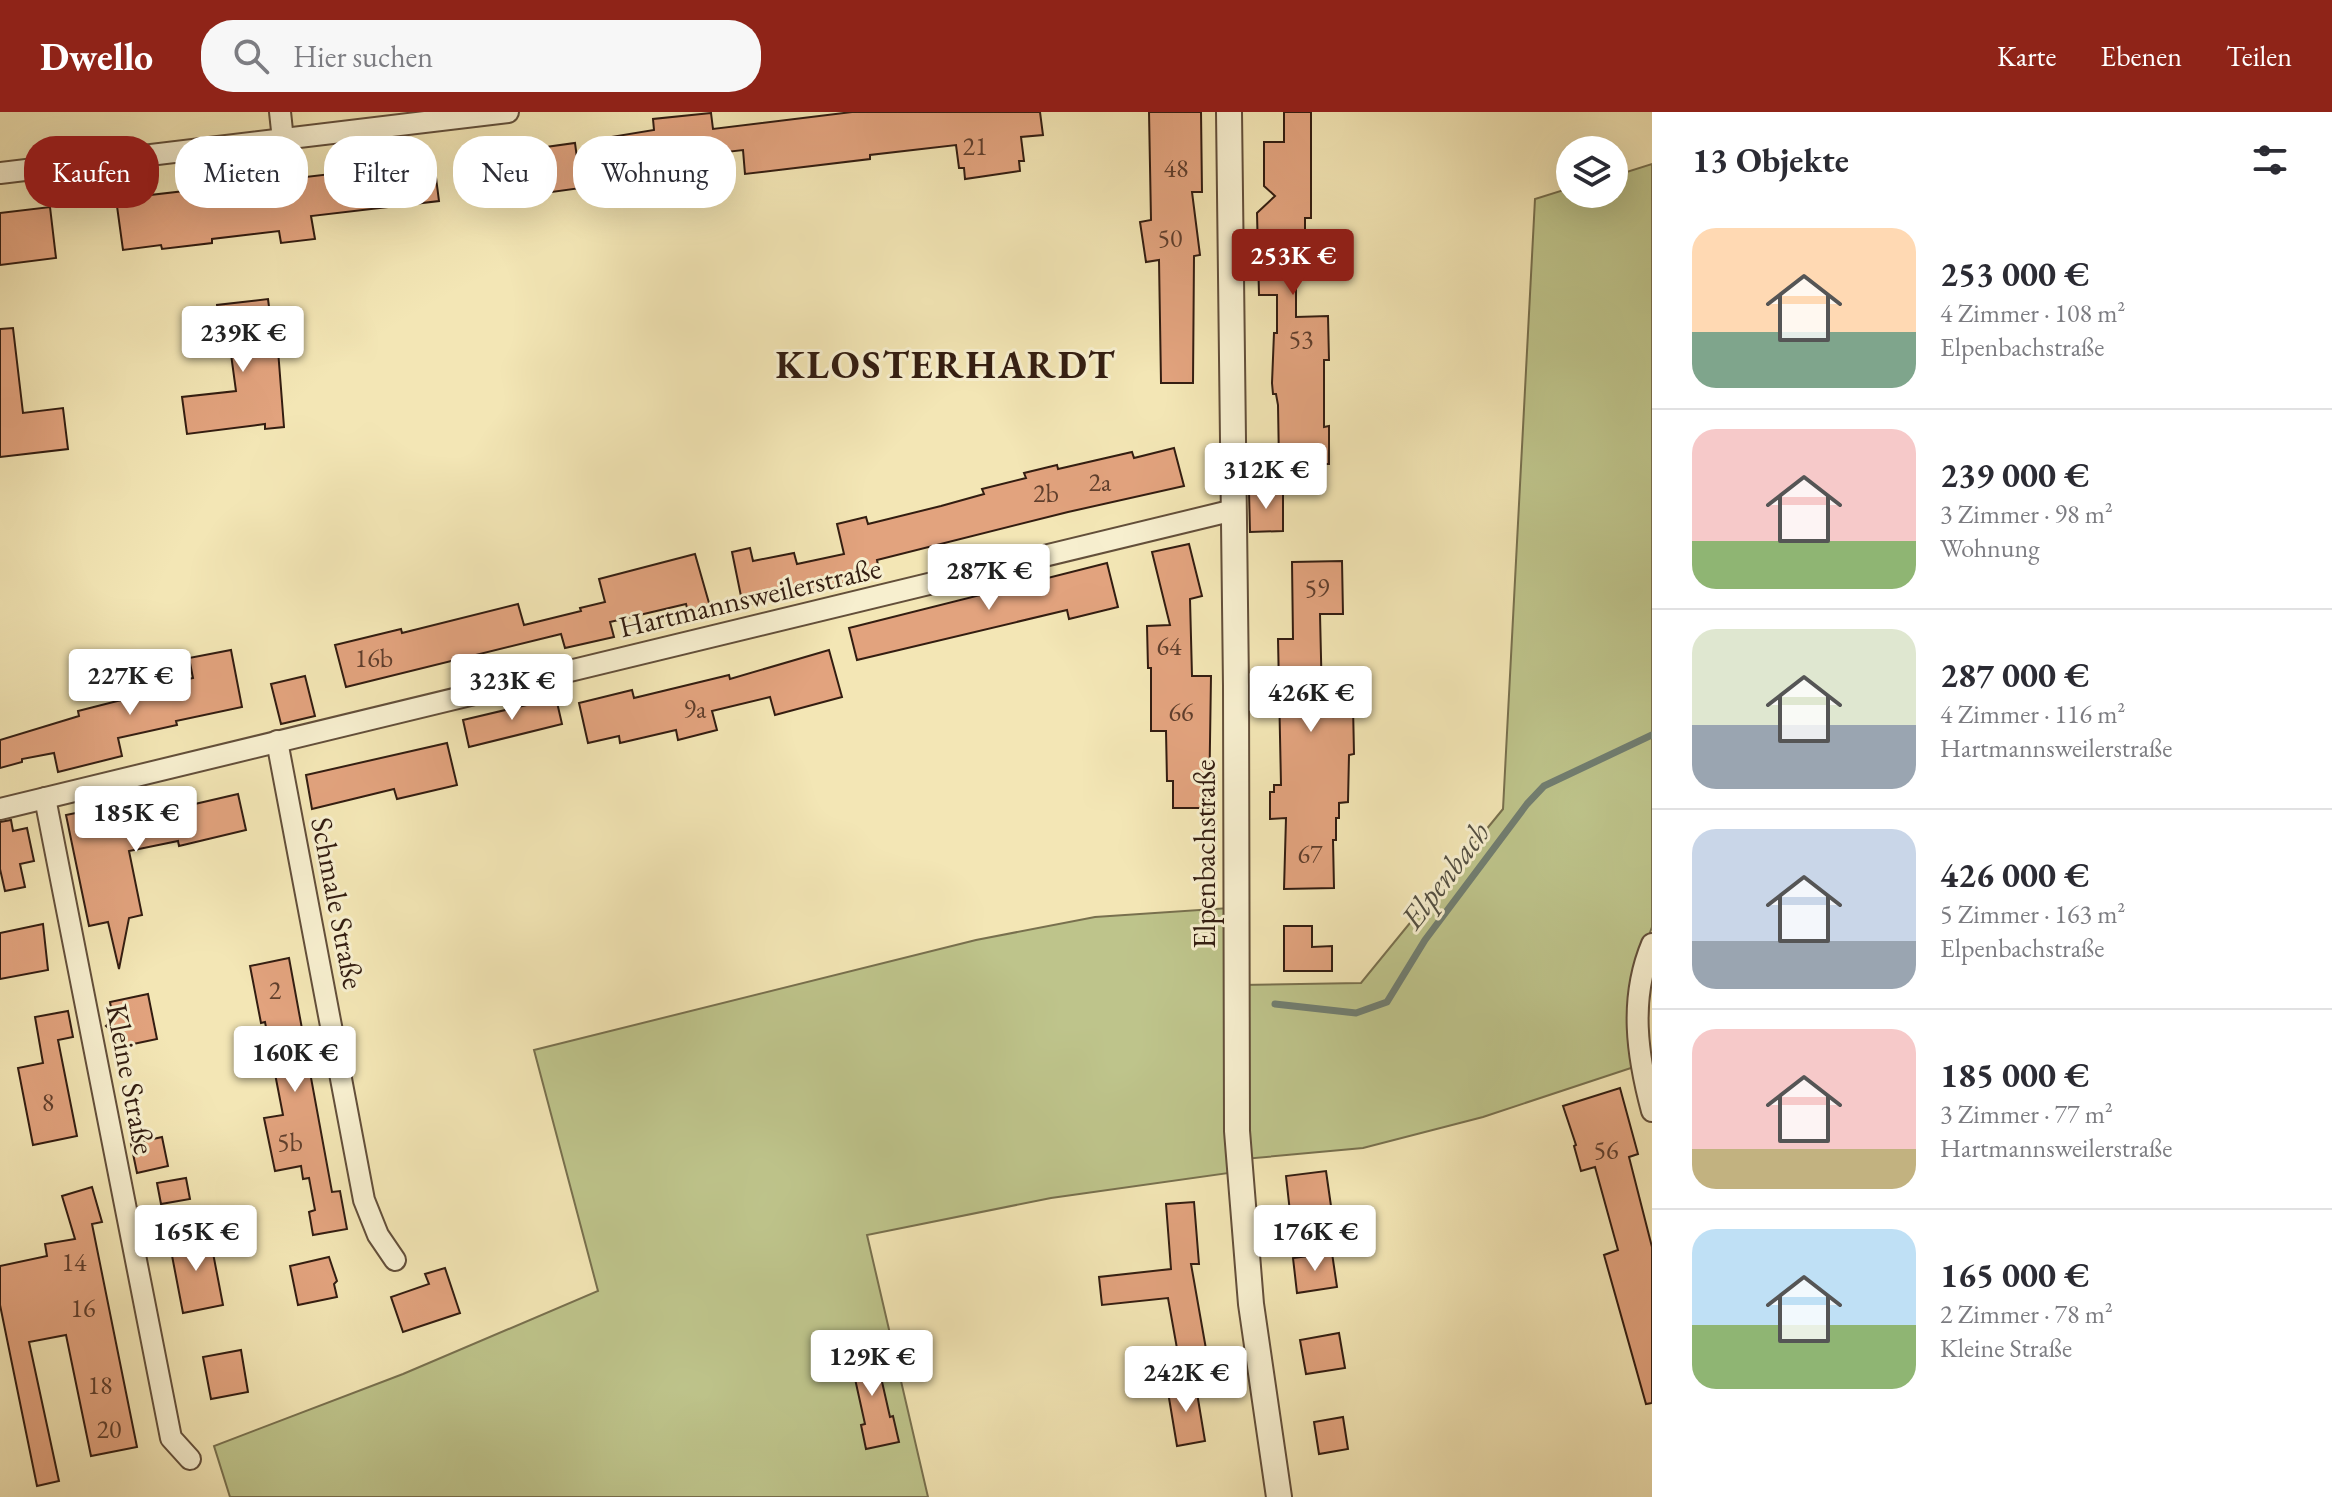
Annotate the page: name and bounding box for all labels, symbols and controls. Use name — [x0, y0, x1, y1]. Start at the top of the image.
search box — [201, 20, 761, 92]
text: Dwello — [40, 32, 153, 81]
icon: search — [229, 34, 273, 78]
text: Hier suchen — [293, 37, 433, 76]
text: Karte — [1997, 38, 2056, 74]
text: Ebenen — [2100, 38, 2182, 74]
text: Teilen — [2226, 38, 2292, 74]
house number: 21 — [963, 129, 987, 163]
chip: Kaufen — [24, 136, 159, 208]
chip: Mieten — [175, 136, 308, 208]
chip: Filter — [324, 136, 437, 208]
chip: Neu — [453, 136, 557, 208]
chip: Wohnung — [573, 136, 736, 208]
map controls — [1556, 136, 1628, 208]
button: layers — [1556, 136, 1628, 208]
text: 13 Objekte — [1692, 138, 1849, 182]
icon: filters — [2248, 138, 2292, 182]
house number: 48 — [1164, 151, 1188, 185]
house number: 50 — [1158, 221, 1182, 255]
pin: 253K € — [1228, 229, 1358, 297]
text: 253K € — [1250, 238, 1336, 272]
text: 253 000 € — [1940, 252, 2089, 296]
icon: home — [1756, 260, 1852, 356]
text: 4 Zimmer · 108 m² — [1940, 296, 2125, 330]
pin: 239K € — [178, 306, 308, 374]
text: 239K € — [200, 315, 286, 349]
house number: 53 — [1289, 322, 1313, 356]
text: Elpenbachstraße — [1940, 330, 2104, 364]
district label: KLOSTERHARDT — [775, 340, 1117, 389]
pin: 312K € — [1201, 443, 1331, 511]
text: 312K € — [1223, 452, 1309, 486]
text: 239 000 € — [1940, 453, 2089, 497]
icon: home — [1756, 461, 1852, 557]
house number: 2a — [1089, 465, 1112, 499]
house number: 2b — [1033, 476, 1059, 510]
text: 3 Zimmer · 98 m² — [1940, 497, 2113, 531]
text: Wohnung — [1940, 531, 2040, 565]
pin: 287K € — [924, 544, 1054, 612]
street label: Hartmannsweilerstraße — [615, 548, 885, 646]
text: 287K € — [946, 553, 1032, 587]
house number: 59 — [1305, 571, 1330, 605]
house number: 64 — [1157, 629, 1182, 663]
house number: 16b — [355, 641, 393, 675]
pin: 227K € — [65, 649, 195, 717]
text: 287 000 € — [1940, 653, 2089, 697]
pin: 323K € — [447, 654, 577, 722]
text: 227K € — [87, 658, 173, 692]
icon: home — [1756, 661, 1852, 757]
text: 323K € — [469, 663, 555, 697]
pin: 426K € — [1246, 666, 1376, 734]
text: 426K € — [1268, 675, 1354, 709]
house number: 9a — [684, 692, 707, 726]
house number: 66 — [1169, 695, 1193, 729]
text: 4 Zimmer · 116 m² — [1940, 697, 2125, 731]
text: Hartmannsweilerstraße — [1940, 731, 2172, 765]
street label: Elpenbachstraße — [1185, 759, 1224, 949]
pin: 185K € — [71, 786, 201, 854]
text: 185K € — [93, 795, 179, 829]
water label: Elpenbach — [1390, 813, 1499, 939]
street label: Schmale Straße — [302, 814, 374, 992]
house number: 67 — [1298, 837, 1323, 871]
text: 426 000 € — [1940, 853, 2089, 897]
icon: home — [1756, 861, 1852, 957]
text: 5 Zimmer · 163 m² — [1940, 897, 2125, 931]
text: Elpenbachstraße — [1940, 931, 2104, 965]
house number: 2 — [269, 973, 282, 1007]
street label: Kleine Straße — [97, 1000, 165, 1158]
pin: 160K € — [230, 1026, 360, 1094]
text: 160K € — [252, 1035, 338, 1069]
text: 185 000 € — [1940, 1053, 2089, 1097]
icon: home — [1756, 1061, 1852, 1157]
house number: 8 — [42, 1085, 54, 1119]
text: 3 Zimmer · 77 m² — [1940, 1097, 2113, 1131]
house number: 5b — [277, 1125, 303, 1159]
text: Hartmannsweilerstraße — [1940, 1131, 2172, 1165]
house number: 56 — [1594, 1133, 1618, 1167]
pin: 165K € — [131, 1205, 261, 1273]
pin: 176K € — [1250, 1205, 1380, 1273]
text: 165K € — [153, 1214, 239, 1248]
text: 176K € — [1272, 1214, 1358, 1248]
house number: 14 — [62, 1245, 87, 1279]
text: 165 000 € — [1940, 1253, 2089, 1297]
icon: home — [1756, 1261, 1852, 1357]
house number: 16 — [71, 1291, 95, 1325]
text: 2 Zimmer · 78 m² — [1940, 1297, 2113, 1331]
pin: 129K € — [807, 1330, 937, 1398]
text: Kleine Straße — [1940, 1331, 2072, 1365]
text: 129K € — [829, 1339, 915, 1373]
pin: 242K € — [1121, 1346, 1251, 1414]
text: 242K € — [1143, 1355, 1229, 1389]
house number: 18 — [88, 1368, 112, 1402]
house number: 20 — [97, 1412, 121, 1446]

